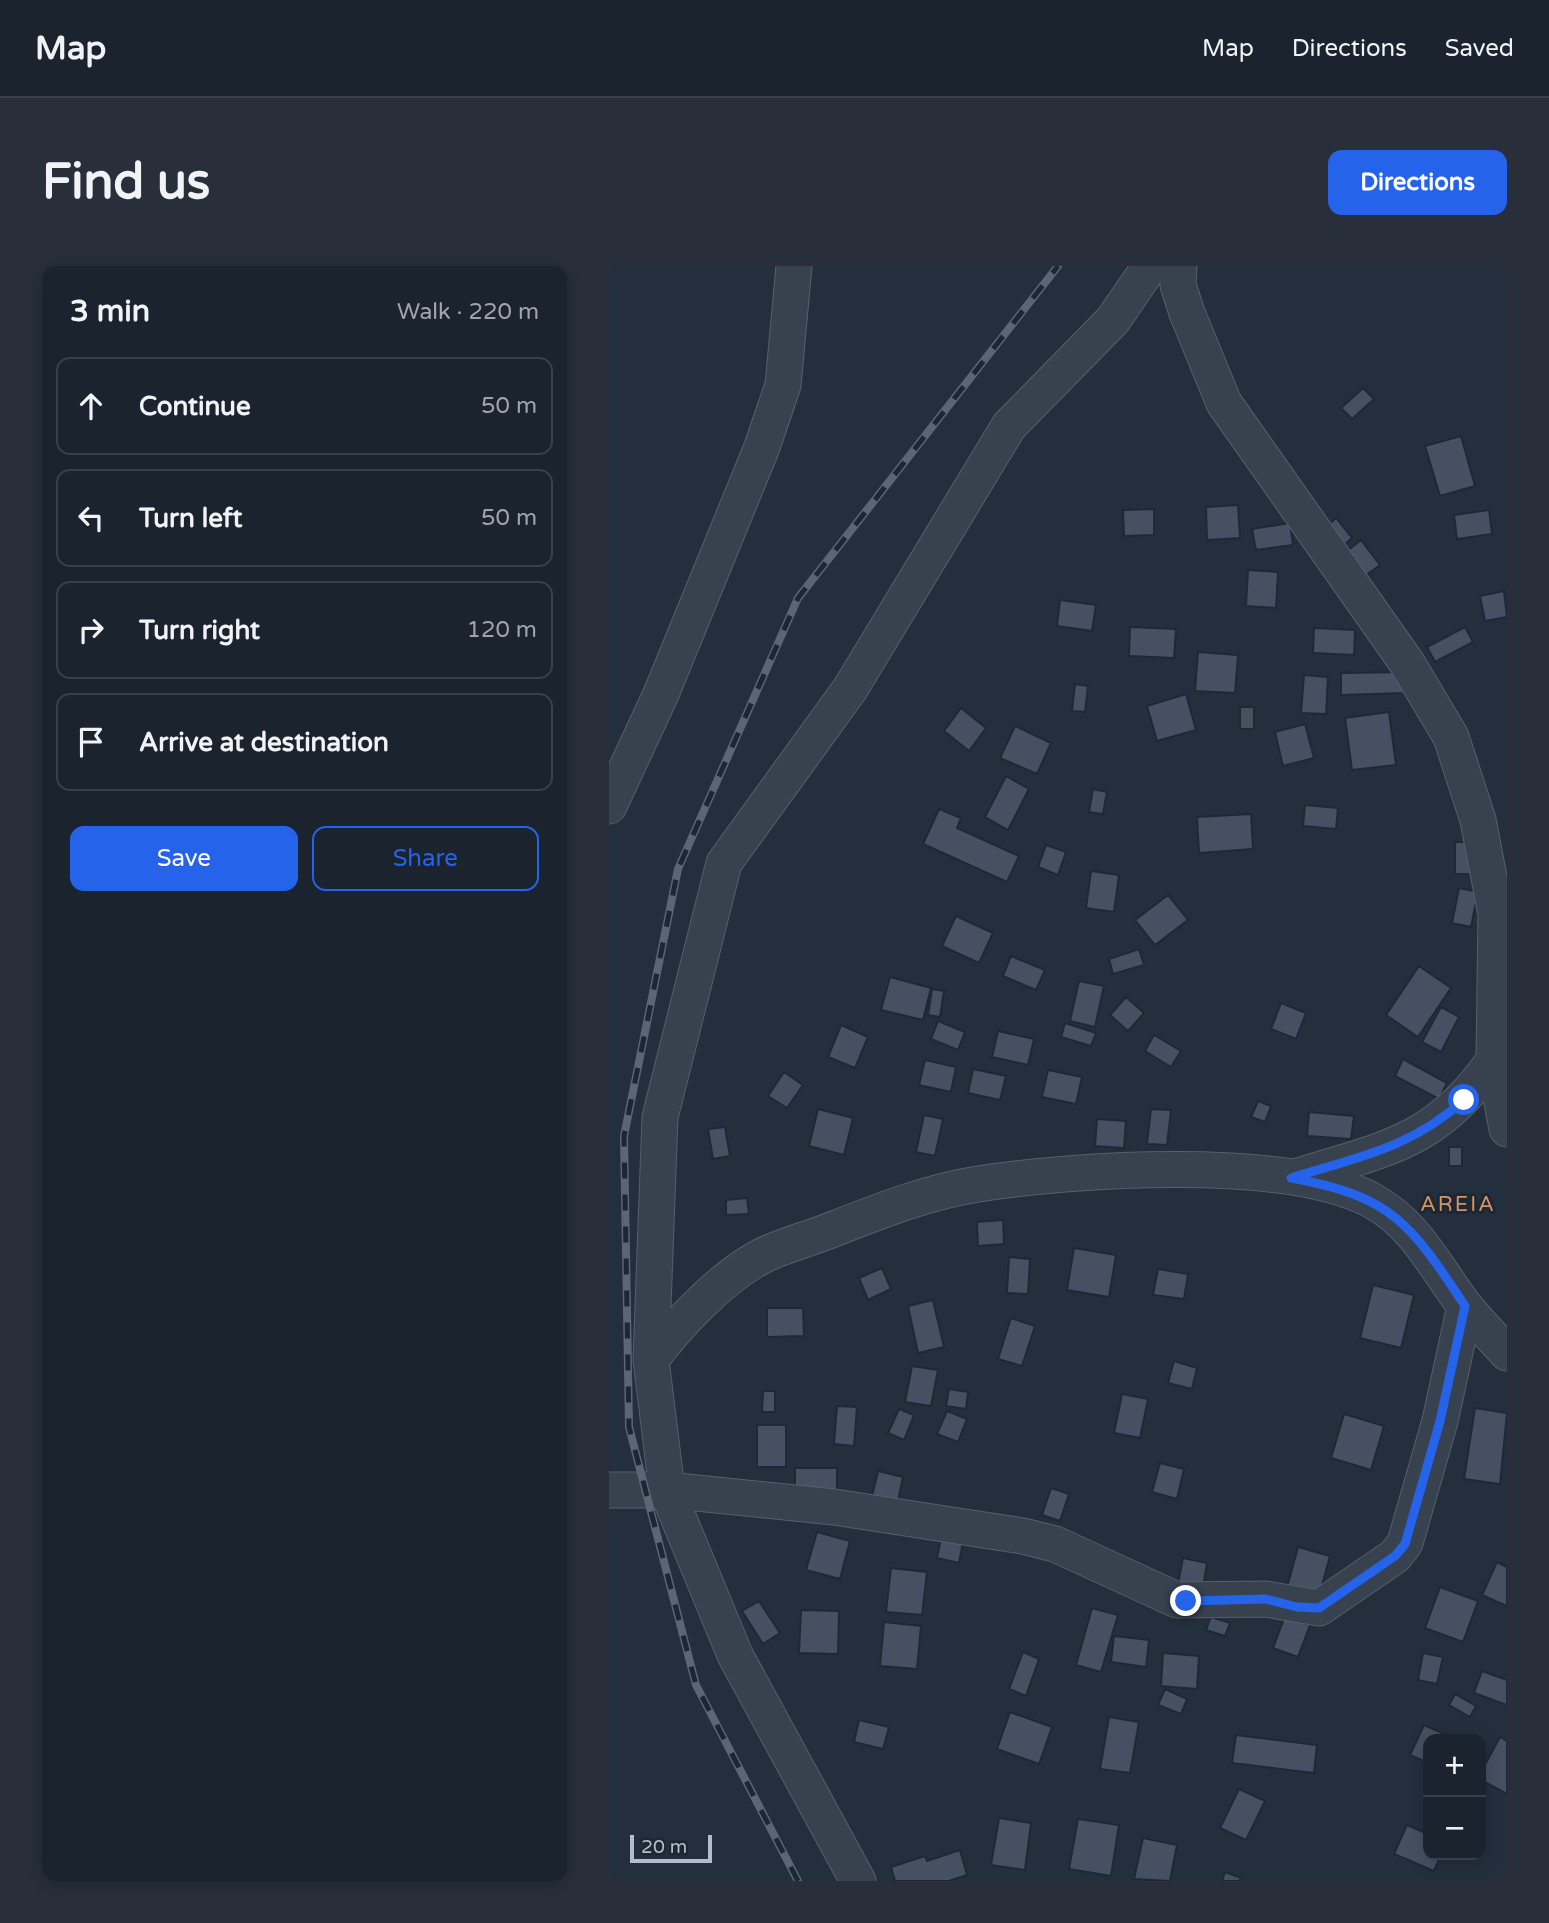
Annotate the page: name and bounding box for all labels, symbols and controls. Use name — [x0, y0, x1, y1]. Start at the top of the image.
text: Map — [35, 29, 106, 68]
text: Map — [1202, 34, 1254, 63]
text: Directions — [1292, 34, 1407, 63]
text: Saved — [1445, 34, 1514, 63]
button: Directions — [1328, 150, 1507, 215]
text: Find us — [42, 153, 210, 212]
text: 3 min — [70, 293, 150, 330]
text: Walk · 220 m — [397, 298, 539, 326]
icon: ahead — [72, 387, 110, 425]
text: Continue — [139, 391, 251, 422]
text: 50 m — [481, 392, 537, 420]
icon: left — [72, 499, 110, 537]
text: Turn left — [139, 503, 242, 534]
text: 50 m — [481, 504, 537, 532]
icon: right — [72, 611, 110, 649]
text: Turn right — [139, 615, 260, 646]
text: 120 m — [467, 616, 537, 644]
icon: arrive — [72, 723, 110, 761]
text: Arrive at destination — [139, 727, 389, 758]
button: Save — [70, 826, 298, 891]
button: Share — [312, 826, 539, 891]
route start — [1448, 1084, 1479, 1115]
district label: AREIA — [1420, 1192, 1496, 1217]
route end — [1170, 1585, 1201, 1616]
map controls — [1423, 1734, 1486, 1860]
button: + — [1423, 1734, 1486, 1797]
button: − — [1423, 1797, 1486, 1860]
scale bar — [630, 1832, 712, 1864]
text: 20 m — [641, 1836, 687, 1858]

